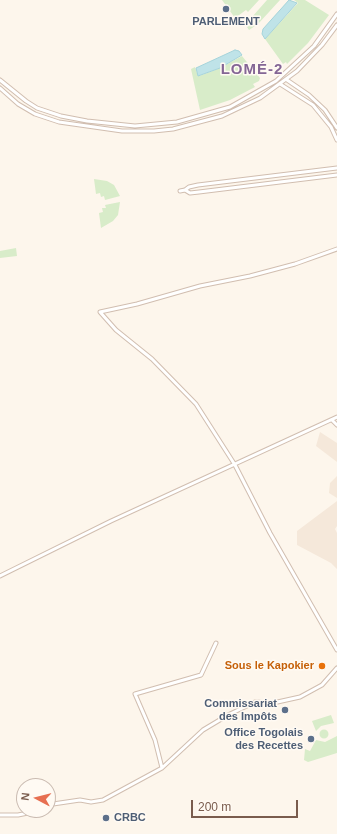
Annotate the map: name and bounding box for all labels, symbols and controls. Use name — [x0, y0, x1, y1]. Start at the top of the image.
marker: PARLEMENT — [221, 4, 231, 14]
place label: PARLEMENT — [192, 15, 260, 29]
district label: LOMÉ-2 — [221, 61, 283, 79]
place label: Sous le Kapokier — [225, 659, 314, 673]
marker: Sous le Kapokier — [317, 661, 327, 671]
place label: Commissariat des Impôts — [204, 697, 277, 723]
marker: Commissariat des Impôts — [280, 705, 290, 715]
place label: Office Togolais des Recettes — [224, 726, 303, 752]
marker: Office Togolais des Recettes — [306, 734, 316, 744]
north arrow — [16, 778, 56, 818]
text: N — [19, 792, 32, 801]
scale bar — [193, 792, 300, 818]
text: 200 m — [198, 800, 231, 814]
place label: CRBC — [114, 811, 146, 825]
marker: CRBC — [101, 813, 111, 823]

